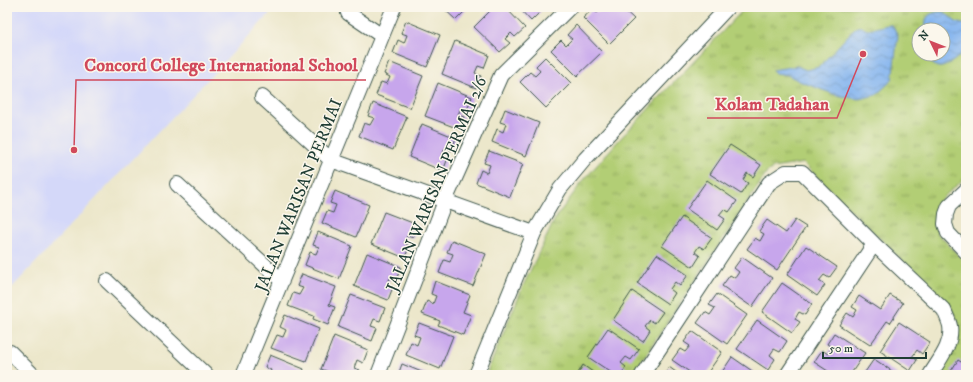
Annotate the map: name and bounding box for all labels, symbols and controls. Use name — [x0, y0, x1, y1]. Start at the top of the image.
north arrow — [911, 22, 951, 62]
text: N — [916, 28, 933, 44]
callout: Concord College International School — [76, 50, 366, 80]
text: Concord College International School — [84, 55, 358, 77]
street label: JALAN WARISAN PERMAI 2/6 — [381, 72, 493, 297]
callout: Kolam Tadahan — [707, 88, 837, 118]
text: Kolam Tadahan — [715, 94, 830, 116]
street label: JALAN WARISAN PERMAI — [249, 96, 348, 297]
scale bar — [823, 334, 926, 360]
text: 50 m — [829, 341, 853, 356]

